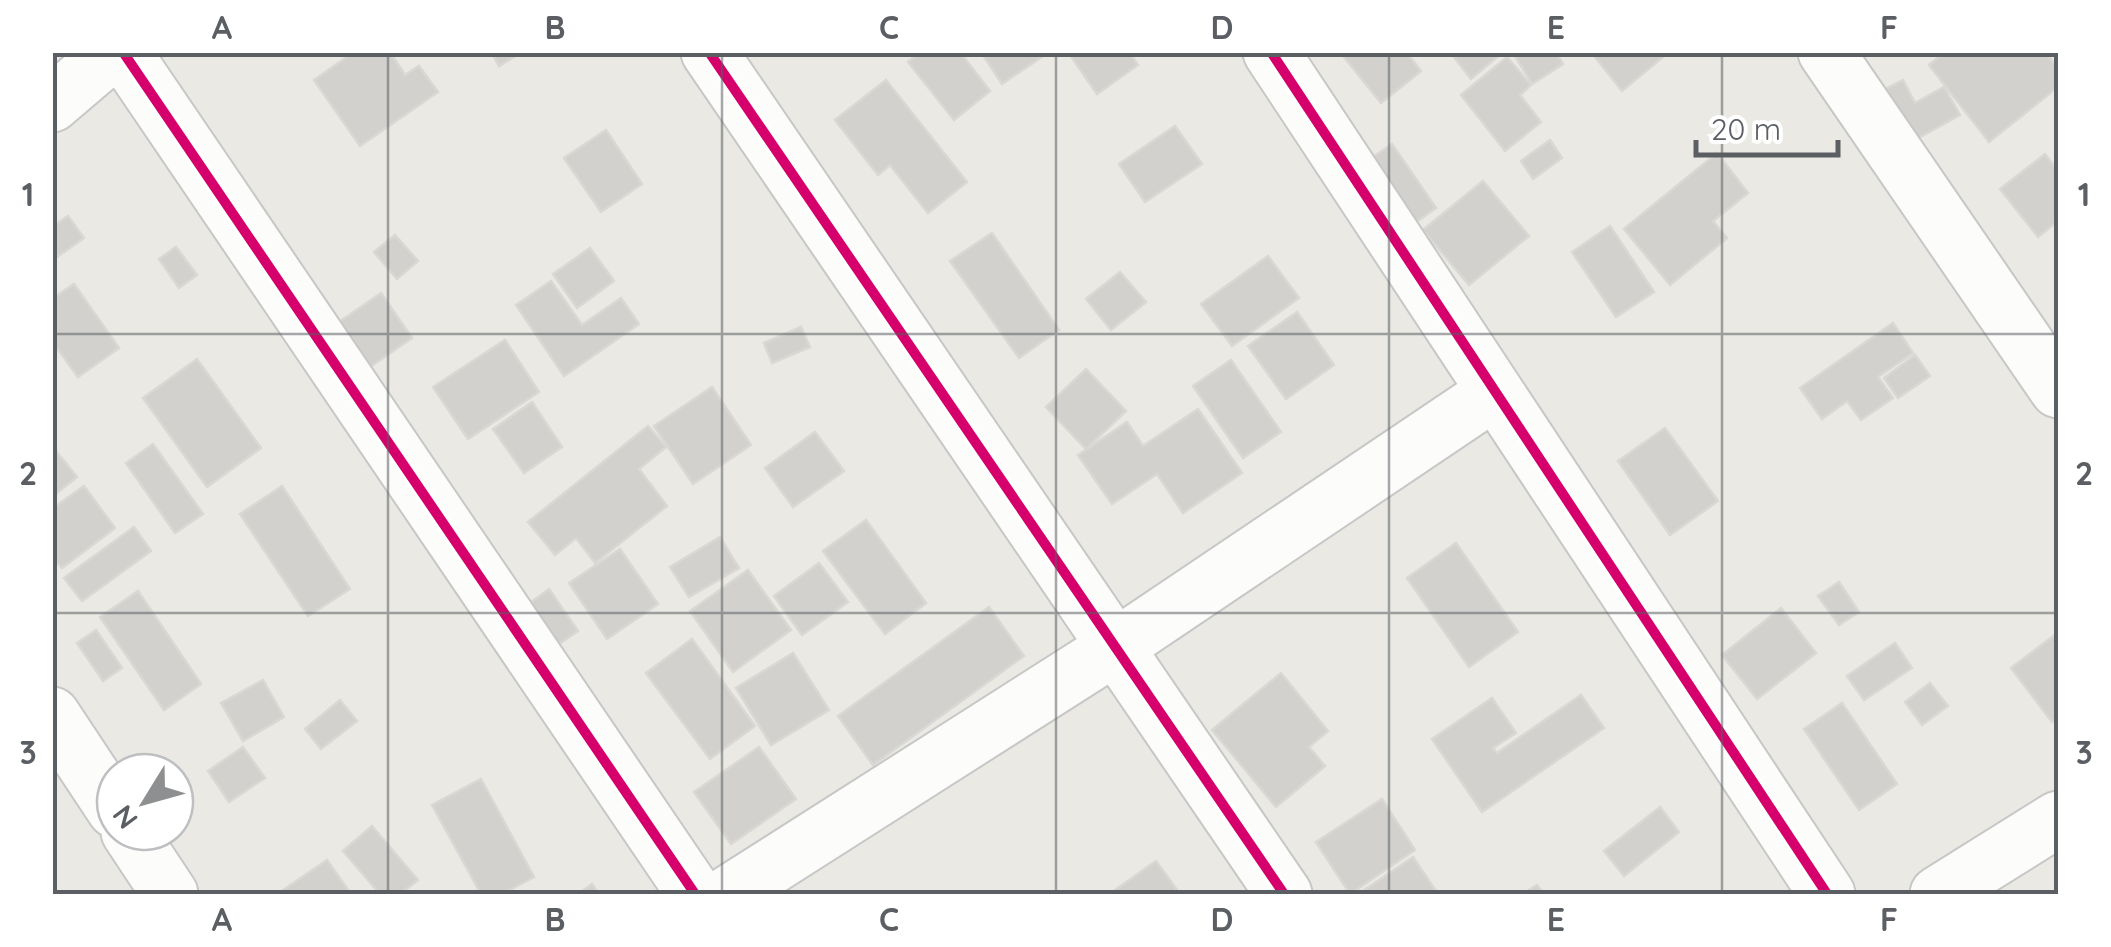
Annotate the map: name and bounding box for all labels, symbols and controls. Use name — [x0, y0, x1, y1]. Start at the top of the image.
text: A — [212, 7, 233, 47]
text: B — [545, 7, 565, 47]
text: C — [879, 7, 899, 47]
text: D — [1211, 7, 1233, 47]
text: E — [1547, 7, 1565, 47]
text: F — [1880, 7, 1898, 47]
scale bar — [1696, 95, 1838, 157]
text: 20 m — [1711, 110, 1781, 148]
text: 1 — [22, 174, 34, 214]
text: 1 — [2078, 174, 2090, 214]
text: 2 — [19, 453, 37, 493]
text: 2 — [2075, 453, 2093, 493]
text: 3 — [19, 732, 37, 772]
text: 3 — [2075, 732, 2093, 772]
north arrow — [95, 752, 195, 852]
text: N — [104, 799, 145, 836]
text: A — [212, 899, 233, 939]
text: B — [545, 899, 565, 939]
text: C — [879, 899, 899, 939]
text: D — [1211, 899, 1233, 939]
text: E — [1547, 899, 1565, 939]
text: F — [1880, 899, 1898, 939]

